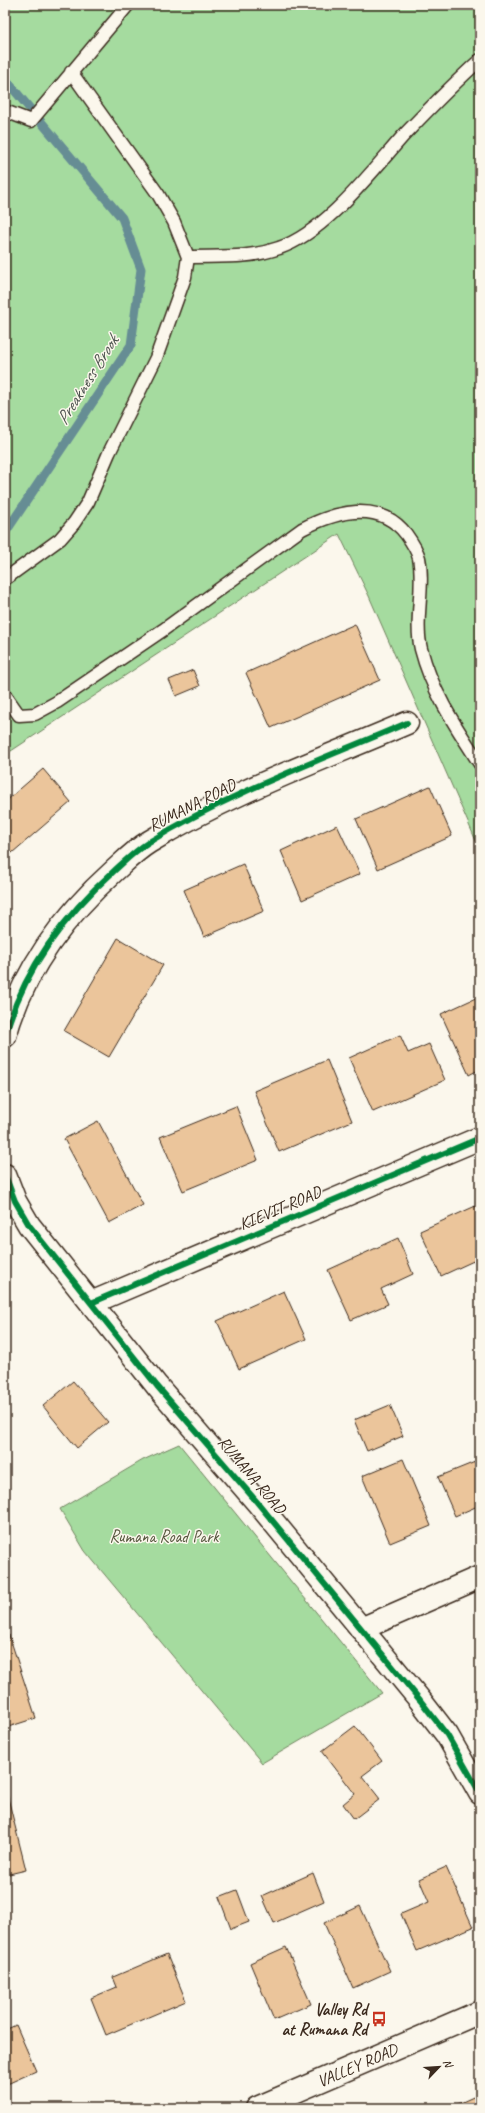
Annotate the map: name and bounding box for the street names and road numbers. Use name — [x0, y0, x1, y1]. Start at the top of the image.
street label: RUMANA ROAD — [145, 773, 240, 836]
street label: KIEVIT ROAD — [236, 1181, 325, 1235]
street label: RUMANA ROAD — [213, 1432, 291, 1519]
street label: VALLEY ROAD — [314, 2038, 402, 2091]

